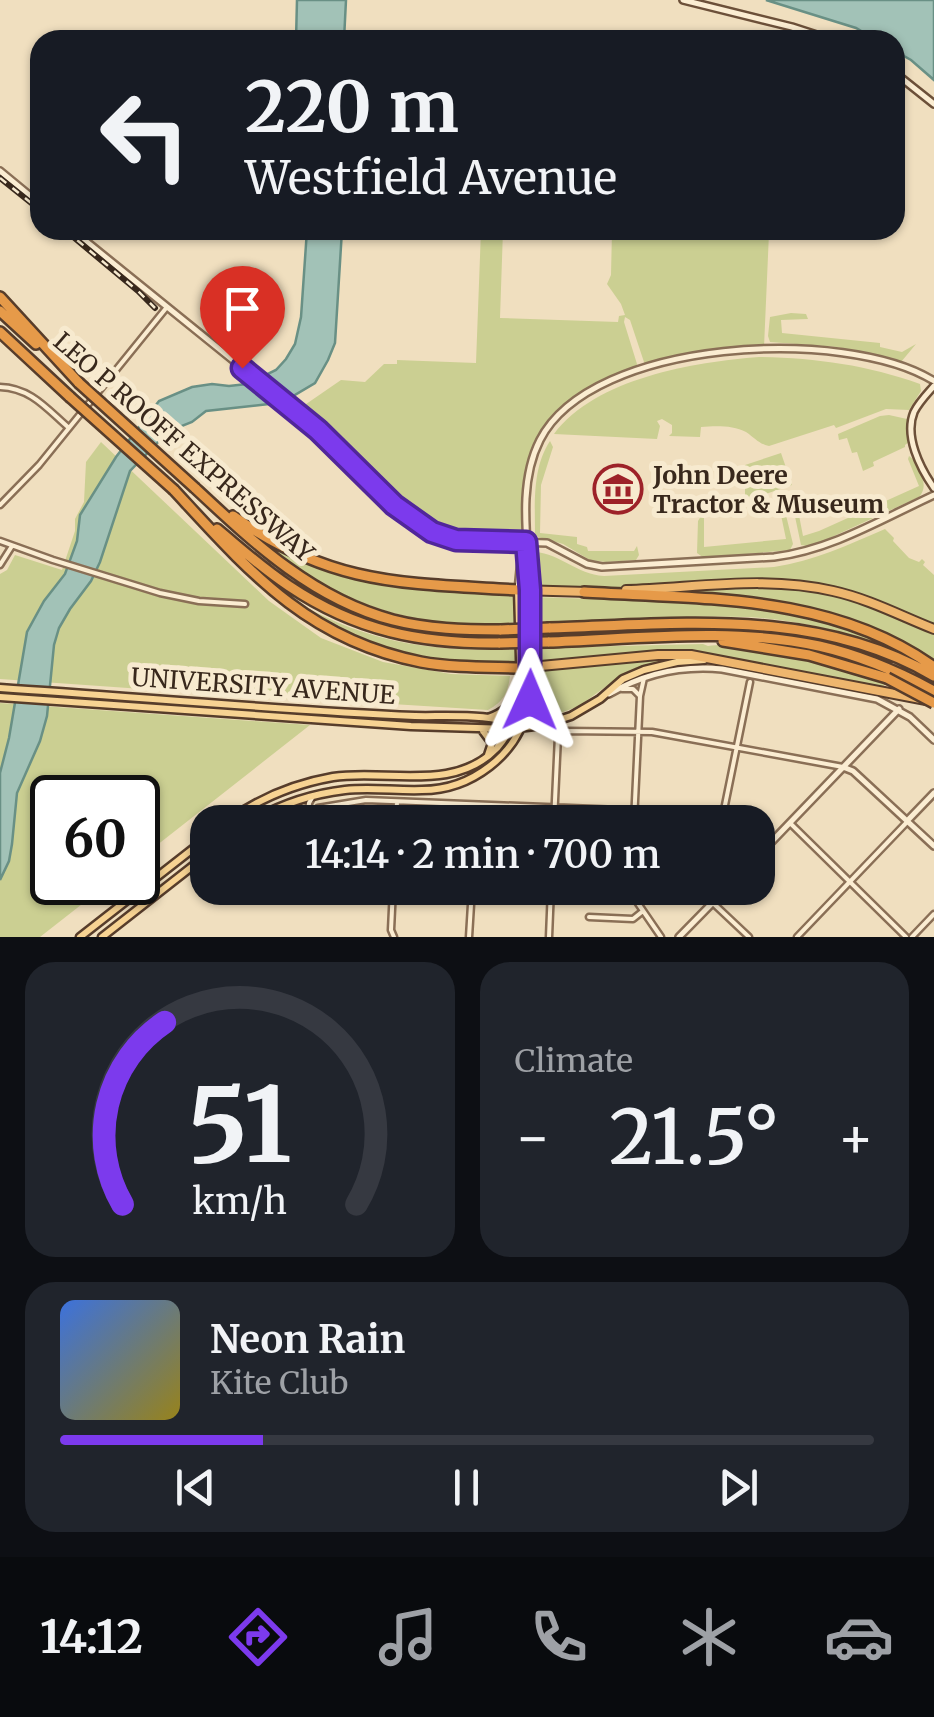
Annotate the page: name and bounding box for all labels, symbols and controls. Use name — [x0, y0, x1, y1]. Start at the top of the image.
text: 220 m — [245, 63, 459, 151]
icon: left — [80, 70, 210, 200]
text: Westfield Avenue — [245, 150, 617, 206]
pin — [200, 266, 285, 369]
icon: arrive — [215, 281, 270, 336]
street label: LEO P ROOFF EXPRESSWAY — [47, 325, 321, 569]
place label: John Deere Tractor & Museum — [652, 459, 884, 520]
museum icon: John Deere Tractor & Museum — [592, 463, 644, 515]
position arrow — [478, 648, 582, 752]
street label: UNIVERSITY AVENUE — [130, 661, 396, 711]
speed limit sign: 60 — [30, 775, 160, 905]
text: 14:14 · 2 min · 700 m — [305, 831, 660, 878]
text: Climate — [515, 1041, 633, 1081]
text: 51 — [188, 1060, 292, 1190]
text: 21.5° — [609, 1090, 779, 1184]
text: − — [515, 1103, 551, 1172]
text: + — [837, 1103, 874, 1172]
text: km/h — [192, 1179, 287, 1224]
text: Neon Rain — [210, 1316, 405, 1363]
text: Kite Club — [210, 1363, 348, 1403]
icon: previous — [168, 1460, 223, 1515]
icon: pause — [439, 1460, 494, 1515]
icon: next — [711, 1460, 766, 1515]
icon: directions — [223, 1602, 293, 1672]
icon: music — [373, 1602, 443, 1672]
icon: phone — [524, 1602, 594, 1672]
icon: climate — [674, 1602, 744, 1672]
icon: car — [824, 1602, 894, 1672]
text: 14:12 — [40, 1609, 143, 1665]

